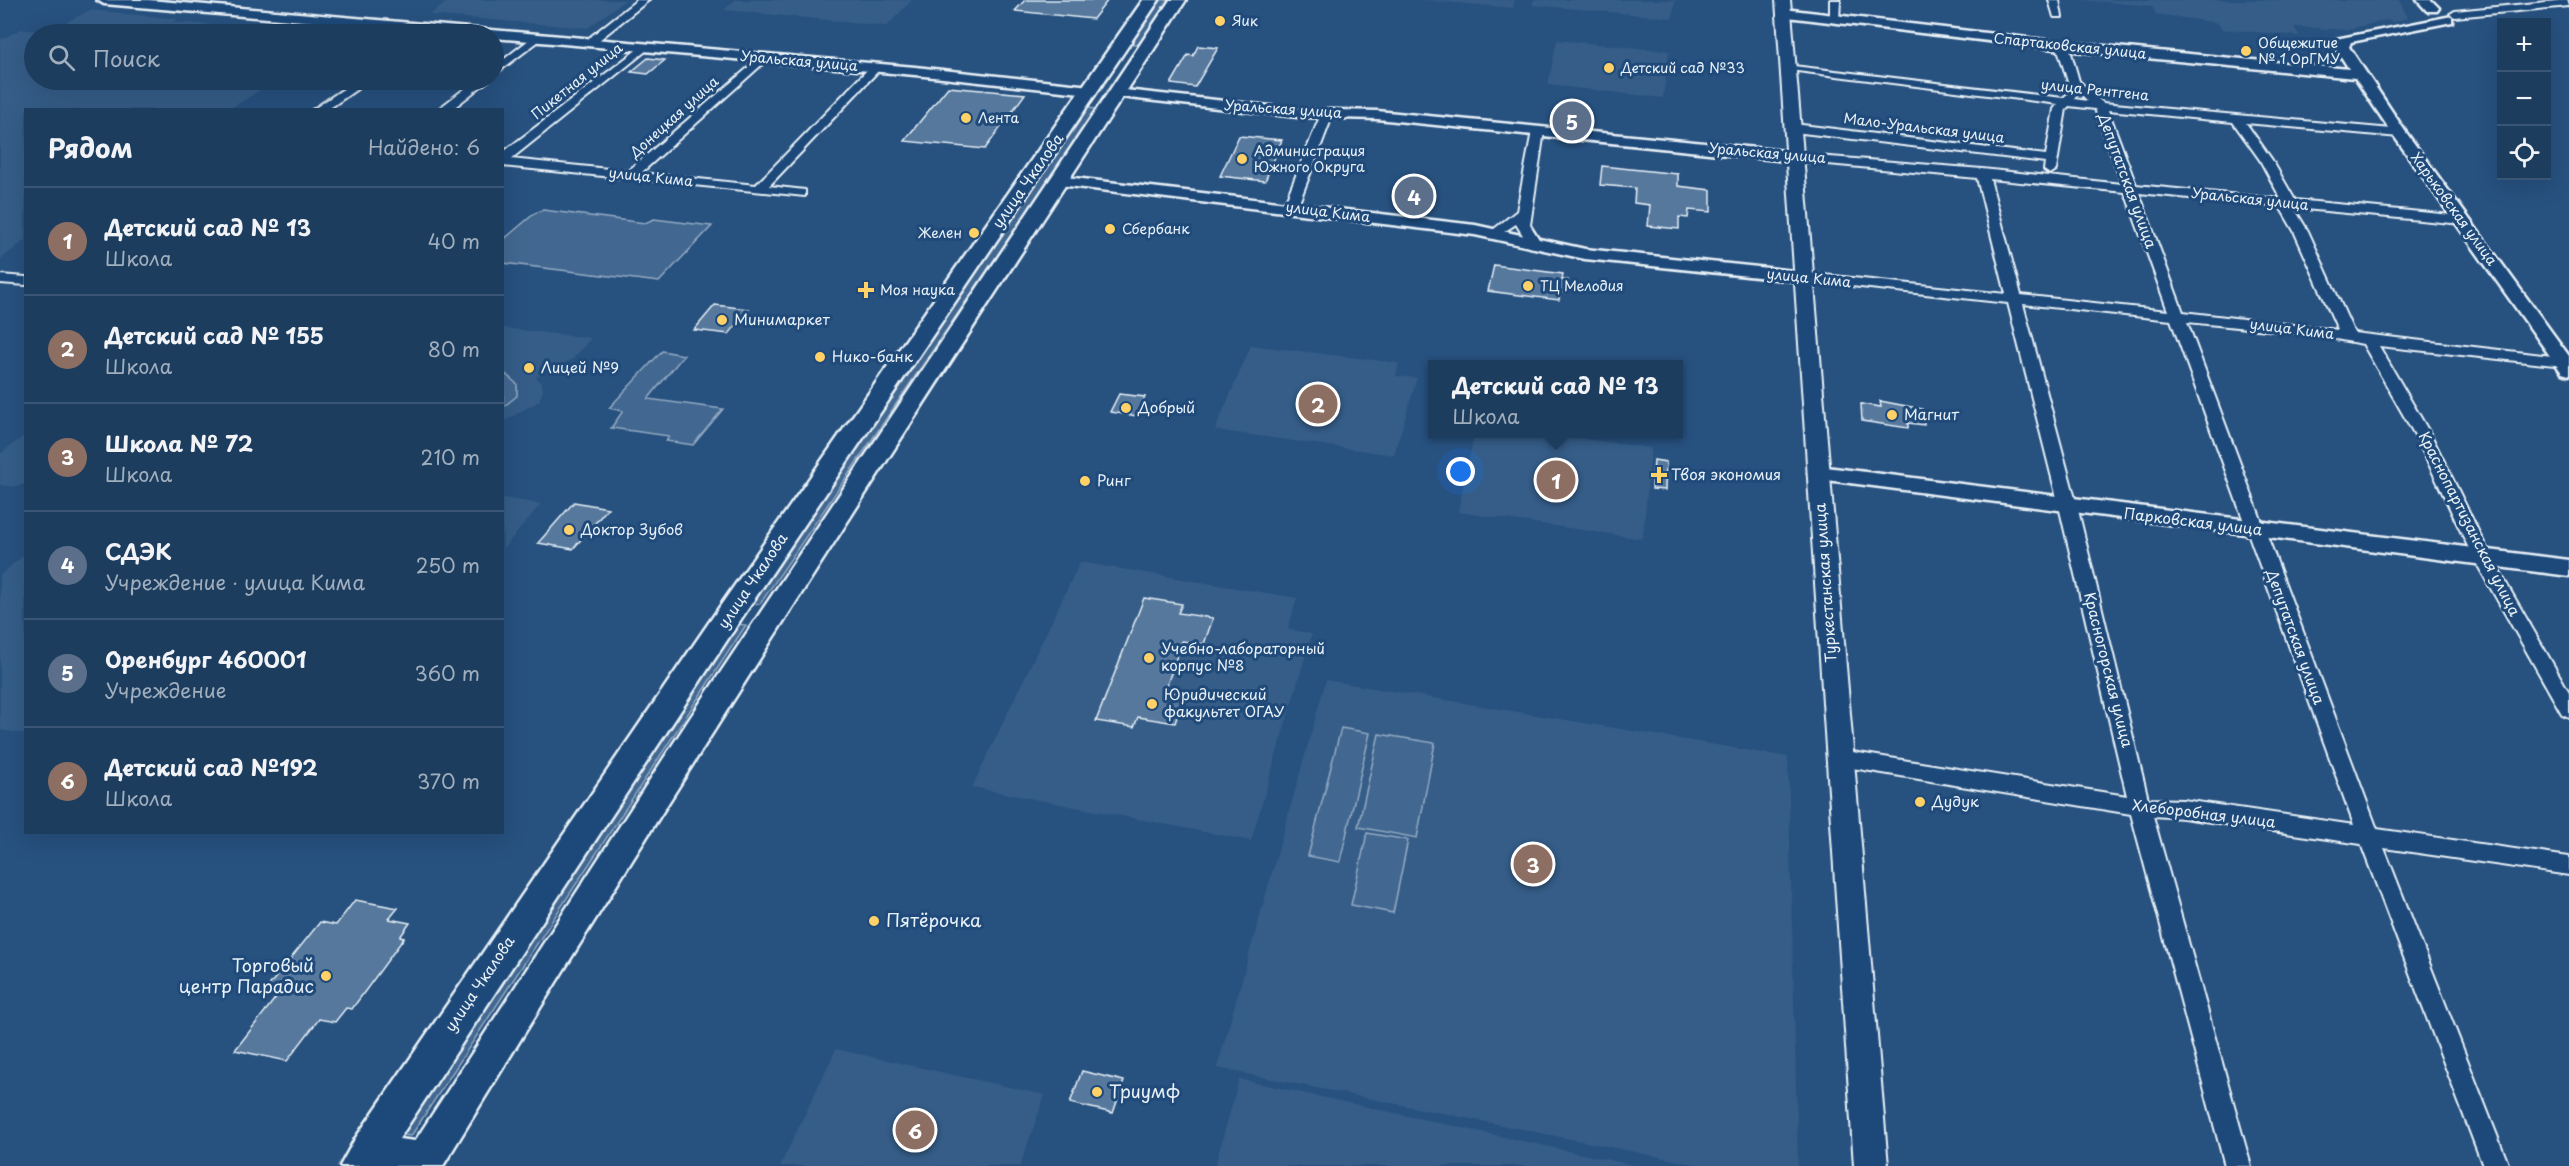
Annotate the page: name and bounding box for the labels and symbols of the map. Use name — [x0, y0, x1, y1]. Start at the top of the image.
place label: Яик — [1232, 10, 1258, 31]
marker: Яик — [1213, 14, 1227, 28]
street label: Спартаковская улица — [1993, 27, 2147, 64]
place label: Общежитие № 1 ОрГМУ — [2258, 32, 2340, 69]
street label: Пикетная улица — [527, 37, 627, 124]
marker: Общежитие № 1 ОрГМУ — [2239, 44, 2253, 58]
street label: Уральская улица — [739, 45, 859, 76]
place label: Детский сад №33 — [1620, 57, 1745, 78]
marker: Детский сад №33 — [1602, 61, 1616, 75]
street label: Донецкая улица — [624, 71, 723, 163]
street label: улица Рентгена — [2040, 73, 2150, 106]
street label: Уральская улица — [1224, 94, 1343, 123]
pin: 5 — [1552, 98, 1592, 144]
place label: Лента — [978, 107, 1019, 128]
street label: Мало-Уральская улица — [1843, 107, 2006, 148]
street label: Депутатская улица — [2093, 109, 2164, 252]
marker: Лента — [959, 111, 973, 125]
street label: улица Чкалова — [985, 127, 1068, 232]
street label: Уральская улица — [1707, 137, 1827, 168]
place label: Администрация Южного Округа — [1254, 140, 1365, 177]
street label: Харьковская улица — [2406, 148, 2503, 270]
marker: Администрация Южного Округа — [1235, 152, 1249, 166]
street label: улица Кима — [608, 162, 694, 191]
pin: 4 — [1394, 174, 1434, 218]
street label: Уральская улица — [2190, 182, 2310, 215]
street label: улица Кима — [1285, 196, 1372, 227]
place label: Сбербанк — [1122, 218, 1190, 239]
place label: Желен — [918, 222, 962, 243]
marker: Сбербанк — [1103, 222, 1117, 236]
marker: Желен — [967, 226, 981, 240]
street label: улица Кима — [1766, 263, 1852, 292]
place label: ТЦ Мелодия — [1540, 275, 1624, 296]
place label: Моя наука — [880, 279, 955, 300]
marker: ТЦ Мелодия — [1521, 279, 1535, 293]
marker: Моя наука — [857, 281, 875, 299]
place label: Минимаркет — [734, 307, 830, 330]
marker: Минимаркет — [715, 313, 729, 327]
street label: улица Кима — [2249, 313, 2336, 344]
place label: Нико-банк — [832, 344, 913, 367]
marker: Нико-банк — [813, 350, 827, 364]
place label: Лицей №9 — [541, 355, 619, 378]
marker: Лицей №9 — [522, 361, 536, 375]
pin: 2 — [1298, 382, 1338, 426]
place label: Добрый — [1137, 395, 1195, 418]
marker: Добрый — [1119, 401, 1133, 415]
place label: Магнит — [1904, 402, 1959, 425]
marker: Магнит — [1885, 408, 1899, 422]
street label: Краснопартизанская улица — [2414, 427, 2527, 620]
your location — [1446, 457, 1475, 486]
pin: 1 — [1536, 458, 1576, 502]
place label: Твоя экономия — [1671, 462, 1781, 485]
place label: Ринг — [1097, 468, 1131, 491]
marker: Твоя экономия — [1652, 468, 1666, 482]
marker: Ринг — [1078, 474, 1092, 488]
street label: Парковская улица — [2123, 501, 2264, 540]
street label: Туркестанская улица — [1807, 502, 1842, 664]
place label: Доктор Зубов — [580, 517, 683, 540]
marker: Доктор Зубов — [562, 523, 576, 537]
street label: улица Чкалова — [711, 527, 793, 633]
street label: Депутатская улица — [2261, 565, 2332, 708]
street label: Красногорская улица — [2079, 590, 2140, 750]
place label: Учебно-лабораторный корпус №8 — [1161, 636, 1325, 676]
marker: Учебно-лабораторный корпус №8 — [1142, 651, 1156, 665]
place label: Юридический факультет ОГАУ — [1164, 682, 1284, 722]
marker: Юридический факультет ОГАУ — [1145, 697, 1159, 711]
place label: Дудук — [1931, 789, 1979, 812]
street label: Хлеборобная улица — [2131, 792, 2278, 833]
marker: Дудук — [1913, 795, 1927, 809]
pin: 3 — [1514, 842, 1552, 886]
place label: Пятёрочка — [886, 906, 982, 933]
marker: Пятёрочка — [867, 914, 881, 928]
street label: улица Чкалова — [438, 930, 520, 1036]
place label: Торговый центр Парадис — [179, 951, 314, 999]
marker: Торговый центр Парадис — [319, 969, 333, 983]
place label: Триумф — [1109, 1077, 1180, 1104]
marker: Триумф — [1090, 1085, 1104, 1099]
pin: 6 — [896, 1108, 934, 1152]

